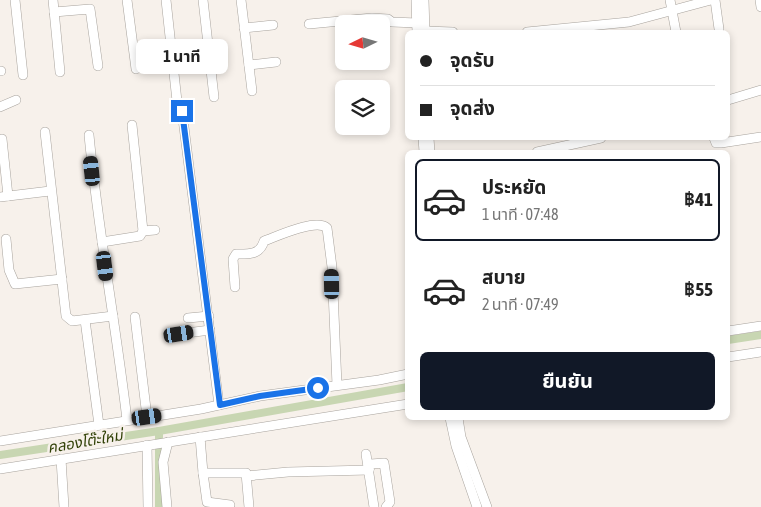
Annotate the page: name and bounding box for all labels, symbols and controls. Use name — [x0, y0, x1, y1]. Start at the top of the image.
north arrow — [335, 15, 390, 70]
map controls — [335, 15, 390, 135]
callout: 1 นาที — [136, 38, 228, 74]
text: 1 นาที — [163, 47, 201, 65]
text: จุดรับ — [450, 49, 495, 71]
button: layers — [335, 80, 390, 135]
text: จุดส่ง — [450, 97, 495, 119]
route end — [171, 100, 193, 122]
car — [82, 155, 101, 187]
text: ประหยัด — [482, 176, 546, 198]
icon: car — [422, 178, 467, 223]
text: ฿41 — [684, 188, 713, 210]
text: 1 นาที · 07:48 — [482, 205, 559, 223]
car — [95, 250, 114, 282]
text: สบาย — [482, 266, 526, 288]
icon: car — [422, 268, 467, 313]
car — [324, 269, 339, 299]
text: ฿55 — [684, 278, 713, 300]
text: 2 นาที · 07:49 — [482, 295, 559, 313]
car — [163, 324, 194, 344]
button: ยืนยัน — [420, 352, 715, 410]
route start — [307, 377, 329, 399]
car — [131, 407, 162, 427]
water label: คลองโต๊ะใหม่ — [46, 426, 126, 456]

